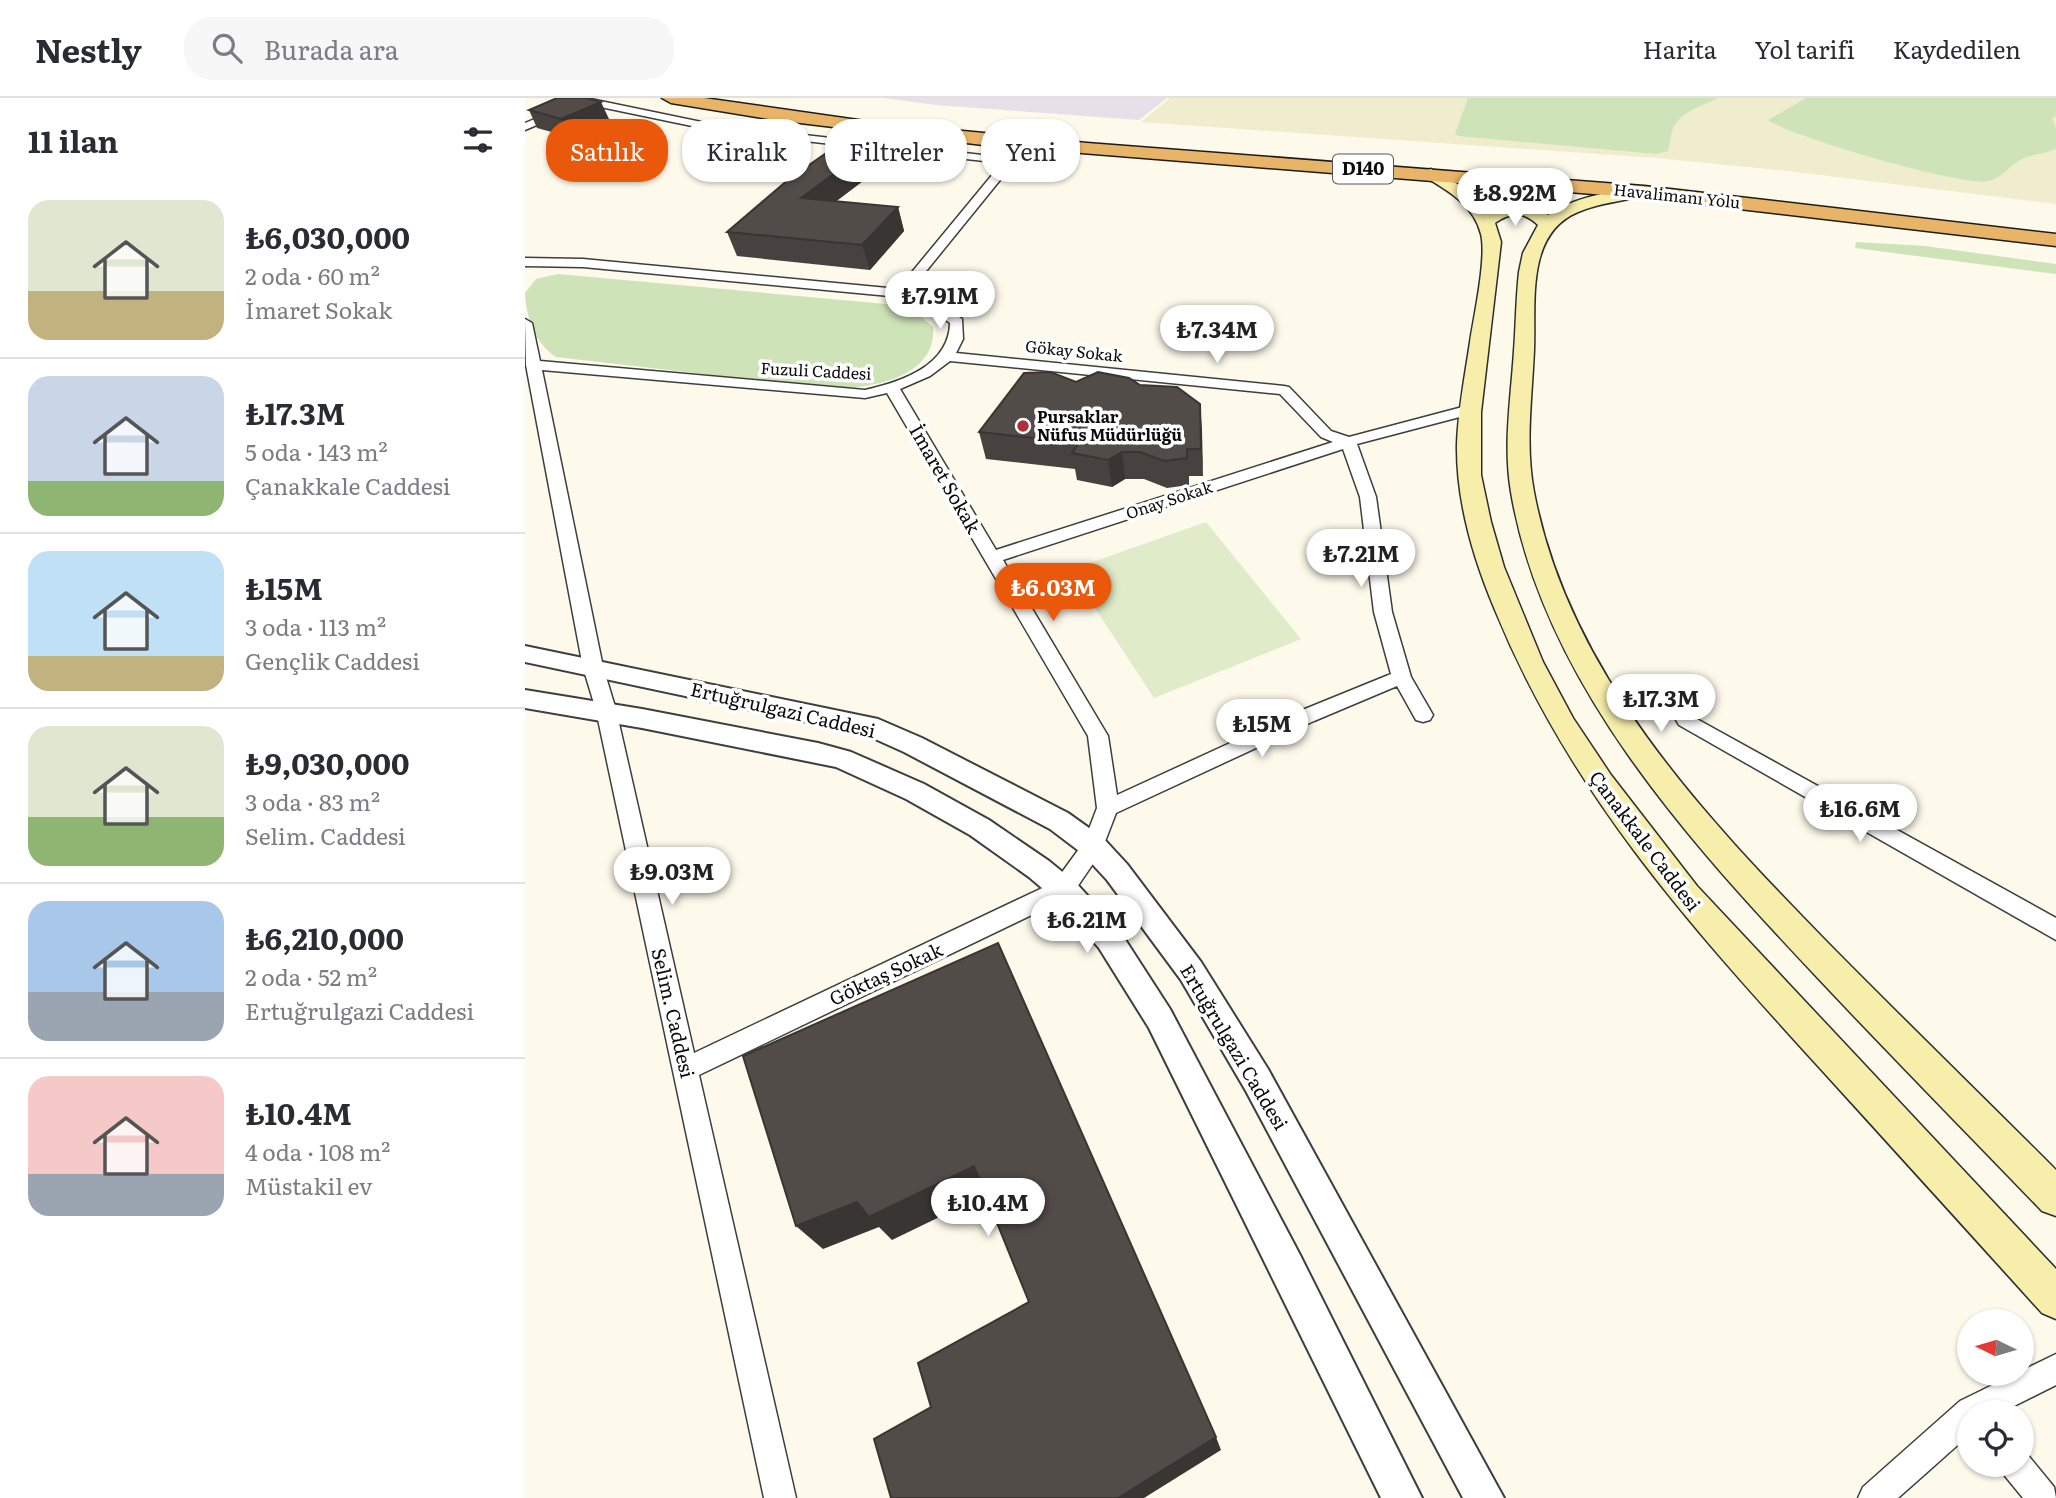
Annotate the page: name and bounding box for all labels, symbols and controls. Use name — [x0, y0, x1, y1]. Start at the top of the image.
search box — [184, 17, 674, 80]
text: Nestly — [35, 24, 142, 73]
icon: search — [208, 29, 246, 67]
text: Burada ara — [264, 29, 399, 68]
text: Harita — [1643, 31, 1717, 66]
text: Yol tarifi — [1755, 31, 1855, 66]
text: Kaydedilen — [1893, 31, 2021, 66]
text: 11 ilan — [28, 118, 118, 162]
chip: Satılık — [546, 119, 668, 182]
chip: Kiralık — [682, 119, 811, 182]
chip: Filtreler — [825, 119, 967, 182]
chip: Yeni — [981, 119, 1080, 182]
icon: filters — [459, 121, 497, 159]
road number: D140 — [1333, 154, 1393, 184]
pin: ₺8.92M — [1458, 169, 1572, 228]
text: ₺8.92M — [1473, 174, 1557, 208]
street label: Havalimanı Yolu — [1613, 176, 1742, 214]
text: ₺6,030,000 — [245, 214, 410, 258]
icon: home — [84, 228, 168, 312]
text: 2 oda · 60 m² — [245, 258, 380, 292]
pin: ₺7.91M — [883, 272, 997, 331]
text: ₺7.91M — [901, 277, 979, 311]
text: İmaret Sokak — [245, 292, 392, 326]
pin: ₺7.34M — [1160, 306, 1274, 365]
text: ₺7.34M — [1176, 311, 1258, 345]
street label: Gökay Sokak — [1024, 333, 1124, 367]
street label: Fuzuli Caddesi — [760, 355, 872, 385]
text: ₺17.3M — [245, 390, 345, 434]
icon: home — [84, 404, 168, 488]
place label: Pursaklar Nüfus Müdürlüğü — [1037, 404, 1182, 446]
marker: Pursaklar Nüfus Müdürlüğü — [1015, 418, 1031, 434]
street label: İmaret Sokak — [903, 419, 989, 539]
text: 5 oda · 143 m² — [245, 434, 388, 468]
text: Çanakkale Caddesi — [245, 468, 451, 502]
street label: Onay Sokak — [1122, 474, 1215, 524]
pin: ₺7.21M — [1304, 530, 1418, 589]
text: ₺7.21M — [1322, 535, 1400, 569]
pin: ₺6.03M — [996, 564, 1110, 623]
text: ₺15M — [245, 565, 323, 609]
text: ₺6.03M — [1010, 569, 1096, 603]
icon: home — [84, 579, 168, 663]
text: 3 oda · 113 m² — [245, 609, 386, 643]
text: Gençlik Caddesi — [245, 643, 420, 677]
street label: Ertuğrulgazi Caddesi — [688, 674, 879, 744]
pin: ₺17.3M — [1604, 674, 1718, 734]
text: ₺17.3M — [1623, 680, 1699, 714]
pin: ₺15M — [1221, 700, 1303, 759]
text: ₺15M — [1232, 705, 1292, 739]
text: ₺9,030,000 — [245, 740, 410, 784]
icon: home — [84, 754, 168, 838]
street label: Çanakkale Caddesi — [1584, 764, 1708, 917]
text: 3 oda · 83 m² — [245, 784, 380, 818]
pin: ₺16.6M — [1803, 784, 1917, 844]
text: ₺16.6M — [1819, 790, 1901, 824]
text: Selim. Caddesi — [245, 818, 406, 852]
pin: ₺9.03M — [615, 848, 729, 907]
text: ₺9.03M — [630, 853, 714, 887]
pin: ₺6.21M — [1030, 896, 1144, 955]
text: ₺6.21M — [1047, 901, 1127, 935]
text: ₺6,210,000 — [245, 915, 404, 959]
icon: home — [84, 929, 168, 1013]
street label: Göktaş Sokak — [824, 934, 947, 1012]
street label: Selim. Caddesi — [645, 945, 703, 1081]
street label: Ertuğrulgazi Caddesi — [1174, 958, 1296, 1135]
text: 2 oda · 52 m² — [245, 959, 377, 993]
text: Ertuğrulgazi Caddesi — [245, 993, 474, 1027]
text: ₺10.4M — [245, 1090, 352, 1134]
icon: home — [84, 1104, 168, 1188]
text: 4 oda · 108 m² — [245, 1134, 390, 1168]
text: Müstakil ev — [245, 1168, 373, 1202]
pin: ₺10.4M — [931, 1178, 1045, 1238]
text: ₺10.4M — [947, 1184, 1029, 1218]
north arrow — [1957, 1309, 2033, 1386]
map controls — [1957, 1309, 2034, 1477]
button: locate — [1957, 1400, 2034, 1477]

